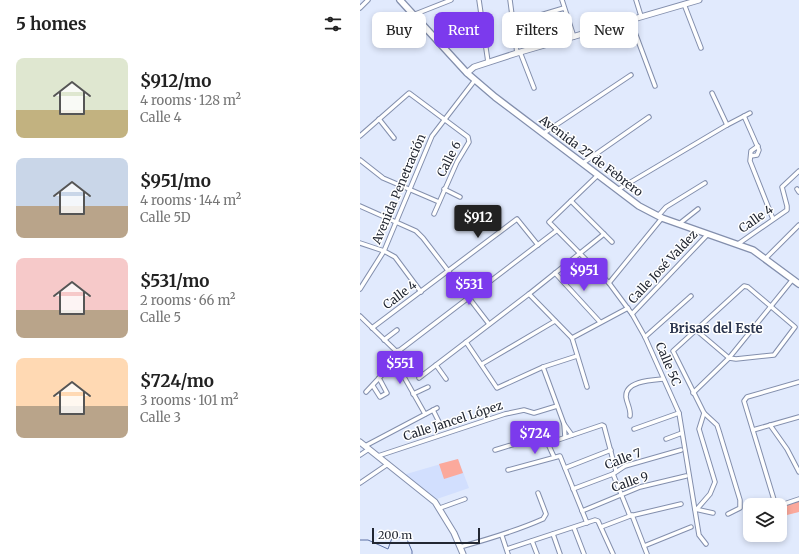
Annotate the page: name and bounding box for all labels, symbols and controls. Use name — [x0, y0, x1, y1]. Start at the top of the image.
chip: Buy — [372, 12, 426, 48]
chip: Rent — [434, 12, 494, 48]
chip: Filters — [502, 12, 572, 48]
chip: New — [580, 12, 638, 48]
text: 5 homes — [16, 13, 87, 35]
icon: filters — [322, 13, 344, 35]
text: $912/mo — [140, 70, 211, 92]
icon: home — [48, 74, 96, 122]
text: 4 rooms · 128 m² — [140, 92, 241, 109]
text: Calle 4 — [140, 109, 182, 126]
street label: Avenida 27 de Febrero — [536, 111, 646, 199]
street label: Avenida Penetración — [368, 131, 429, 247]
street label: Calle 6 — [433, 138, 464, 179]
text: $951/mo — [140, 170, 211, 192]
icon: home — [48, 174, 96, 222]
text: 4 rooms · 144 m² — [140, 192, 241, 209]
street label: Calle 4 — [736, 201, 776, 236]
pin: $912 — [454, 205, 502, 239]
text: Calle 5D — [140, 209, 191, 226]
text: $912 — [463, 209, 493, 226]
street label: Calle José Valdez — [625, 227, 701, 306]
pin: $951 — [560, 258, 608, 292]
text: $951 — [570, 262, 598, 279]
text: $531/mo — [140, 270, 210, 292]
pin: $531 — [445, 272, 493, 306]
icon: home — [48, 274, 96, 322]
text: $531 — [455, 276, 483, 293]
street label: Calle 4 — [380, 277, 420, 312]
text: 2 rooms · 66 m² — [140, 292, 235, 309]
text: Calle 5 — [140, 309, 181, 326]
district label: Brisas del Este — [669, 320, 763, 337]
street label: Calle 5C — [653, 340, 684, 388]
pin: $551 — [376, 351, 424, 385]
text: $551 — [386, 355, 414, 372]
text: $724/mo — [140, 370, 214, 392]
icon: home — [48, 374, 96, 422]
text: 3 rooms · 101 m² — [140, 392, 238, 409]
street label: Calle Jancel López — [401, 397, 505, 444]
text: Calle 3 — [140, 409, 181, 426]
pin: $724 — [511, 421, 559, 455]
text: $724 — [519, 425, 551, 442]
street label: Calle 7 — [602, 445, 643, 472]
street label: Calle 9 — [609, 468, 650, 495]
map controls — [743, 498, 787, 542]
button: layers — [743, 498, 787, 542]
scale bar — [372, 526, 480, 545]
text: 200 m — [378, 528, 412, 542]

